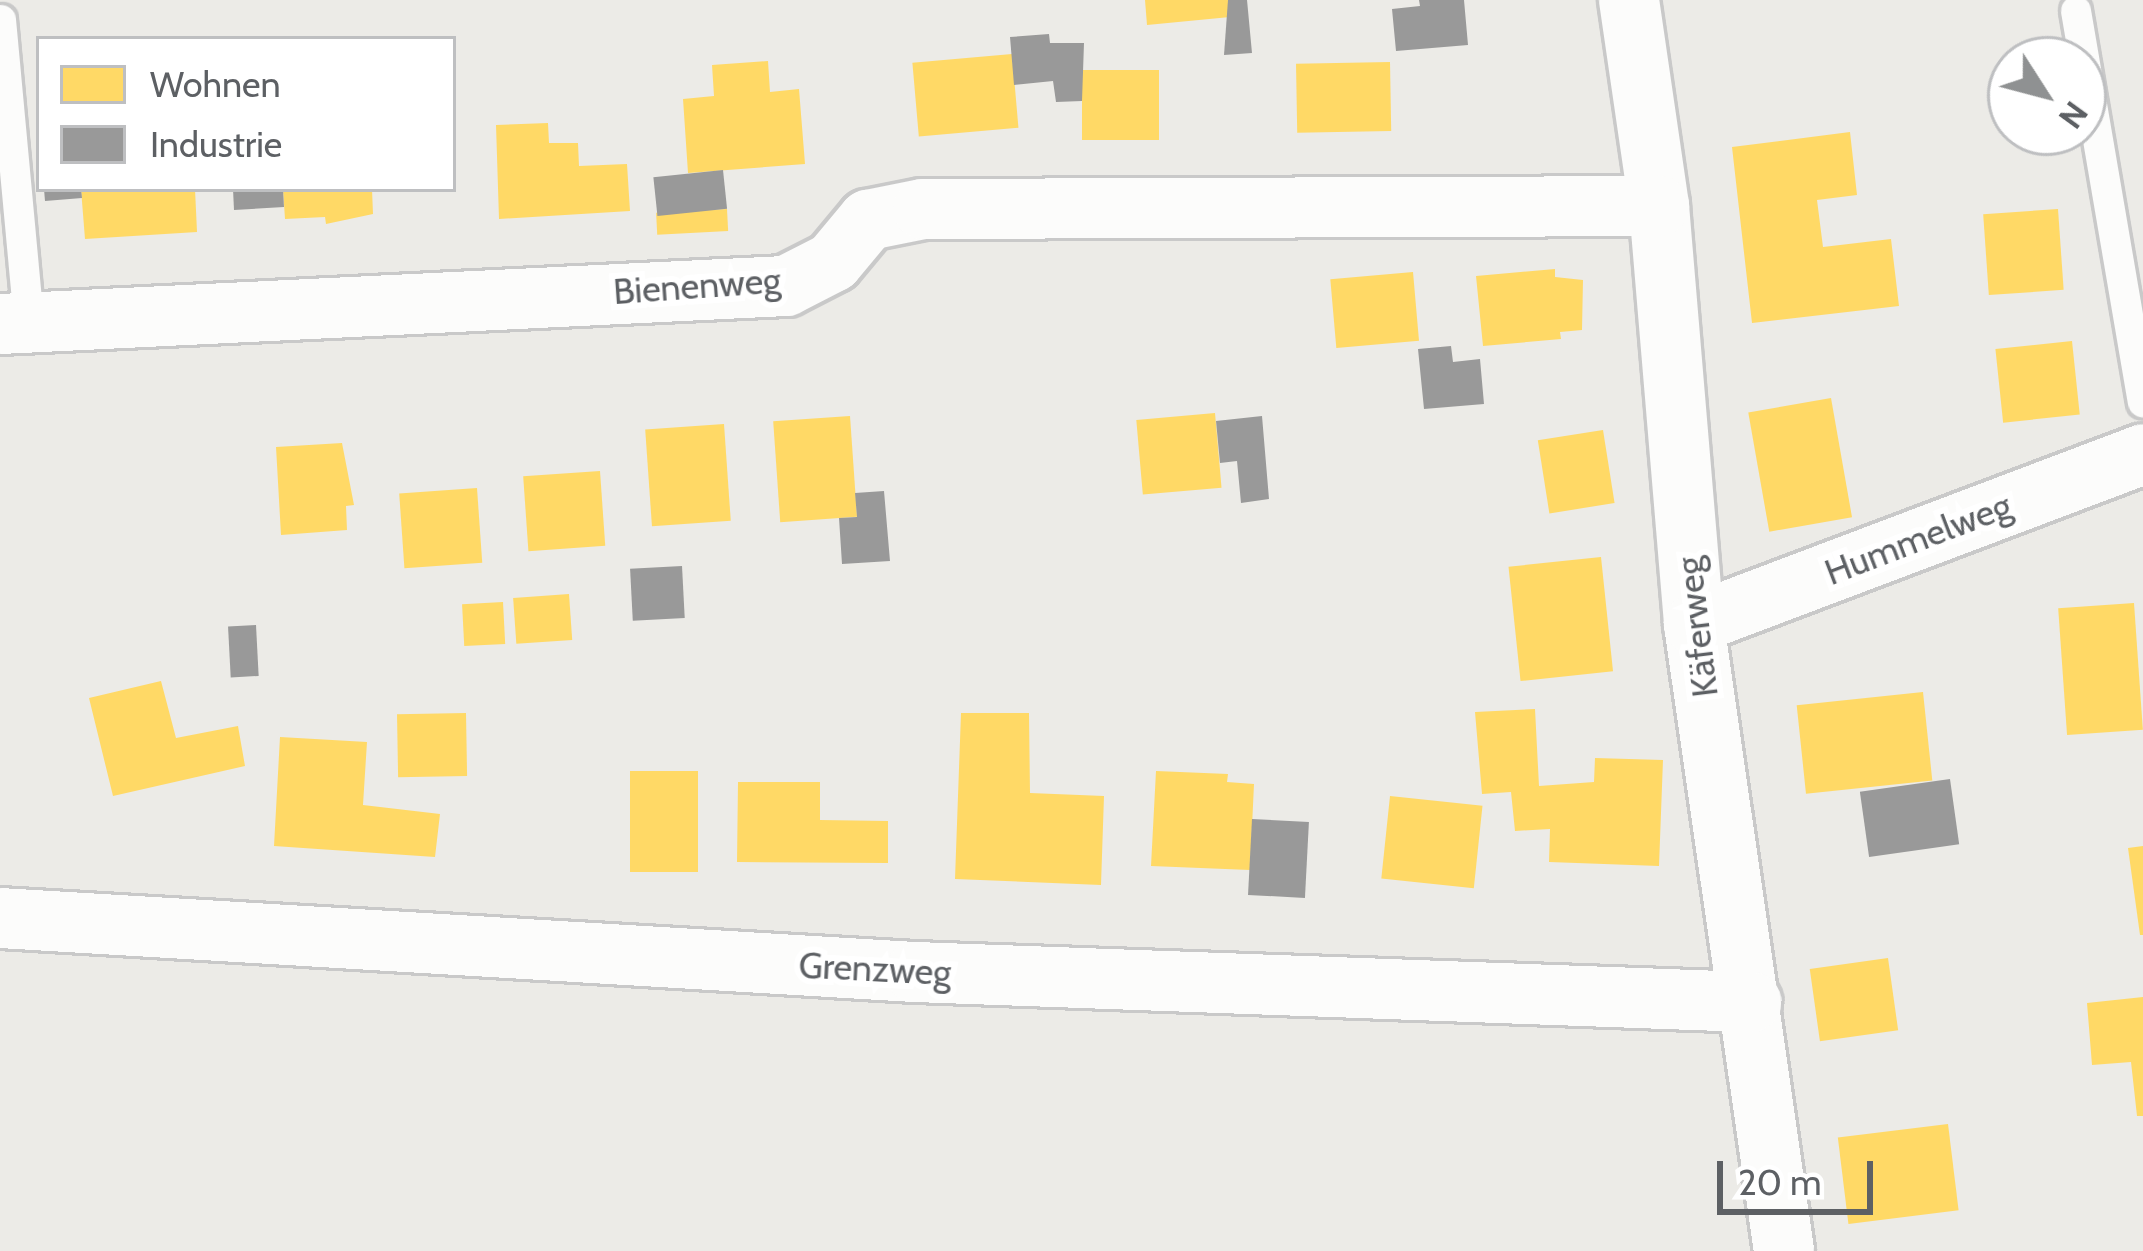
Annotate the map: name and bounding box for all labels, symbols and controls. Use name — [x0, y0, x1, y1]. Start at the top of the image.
legend — [36, 36, 456, 192]
north arrow — [1987, 36, 2107, 156]
text: Wohnen — [150, 62, 281, 106]
text: N — [2051, 94, 2097, 137]
text: Industrie — [150, 122, 282, 166]
street label: Bienenweg — [612, 259, 782, 313]
street label: Hummelweg — [1819, 484, 2017, 594]
street label: Käferweg — [1667, 554, 1727, 700]
street label: Grenzweg — [798, 943, 952, 995]
scale bar — [1723, 1137, 1879, 1211]
text: 20 m — [1738, 1160, 1822, 1204]

